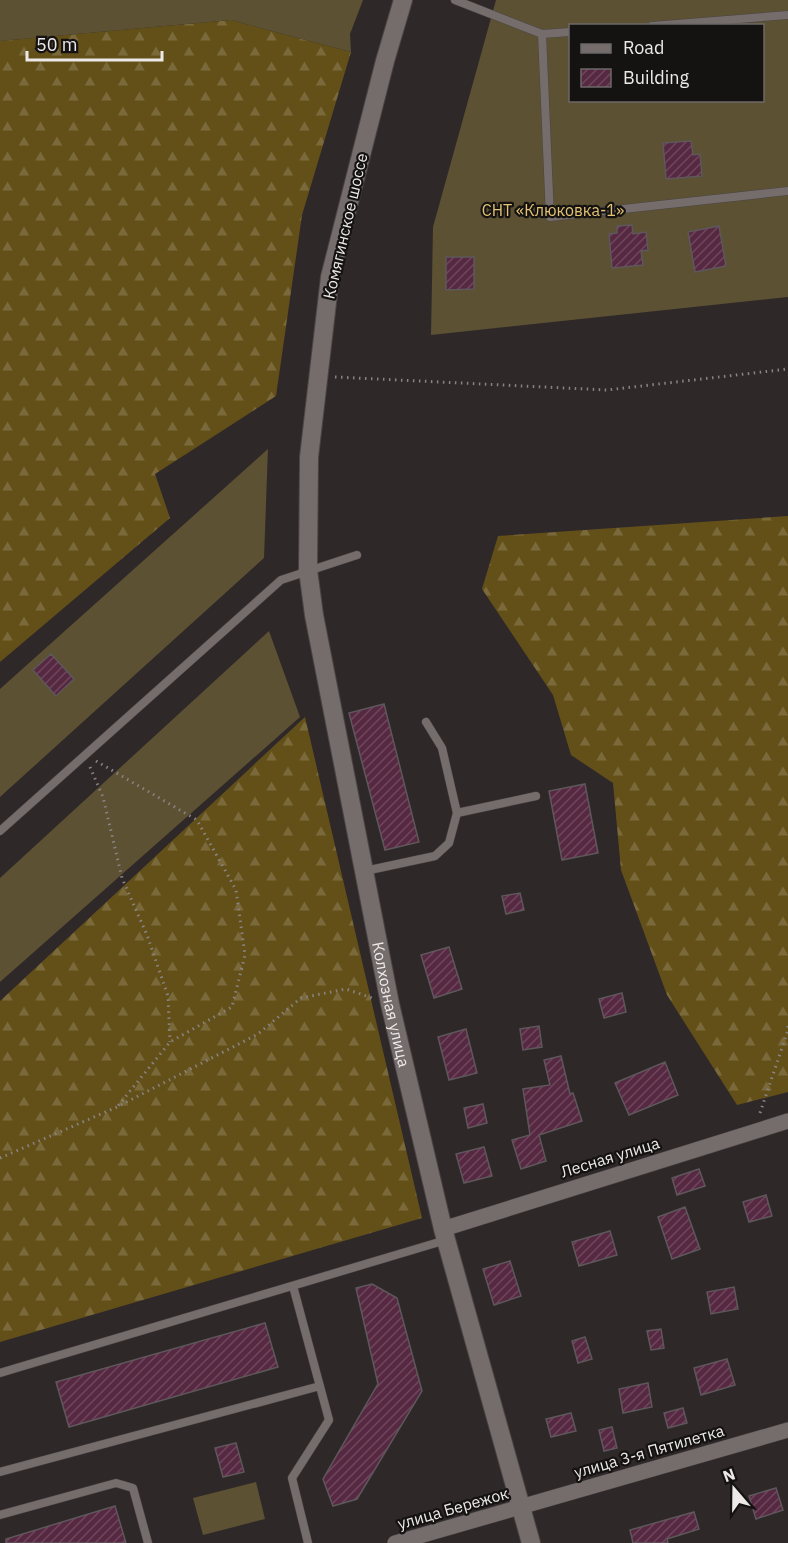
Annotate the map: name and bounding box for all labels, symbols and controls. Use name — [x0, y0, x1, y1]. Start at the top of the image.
scale bar — [27, 24, 162, 62]
legend — [569, 24, 764, 102]
text: 50 m — [36, 33, 78, 56]
text: Road — [623, 36, 664, 59]
text: Building — [623, 66, 690, 89]
street label: Комягинское шоссе — [318, 151, 372, 301]
park label: СНТ «Клюковка-1» — [482, 200, 624, 220]
street label: Колхозная улица — [368, 940, 415, 1069]
street label: Лесная улица — [558, 1132, 662, 1182]
street label: улица 3-я Пятилетка — [572, 1420, 727, 1482]
north arrow — [704, 1459, 764, 1519]
text: N — [720, 1464, 738, 1486]
street label: улица Бережок — [395, 1483, 511, 1533]

